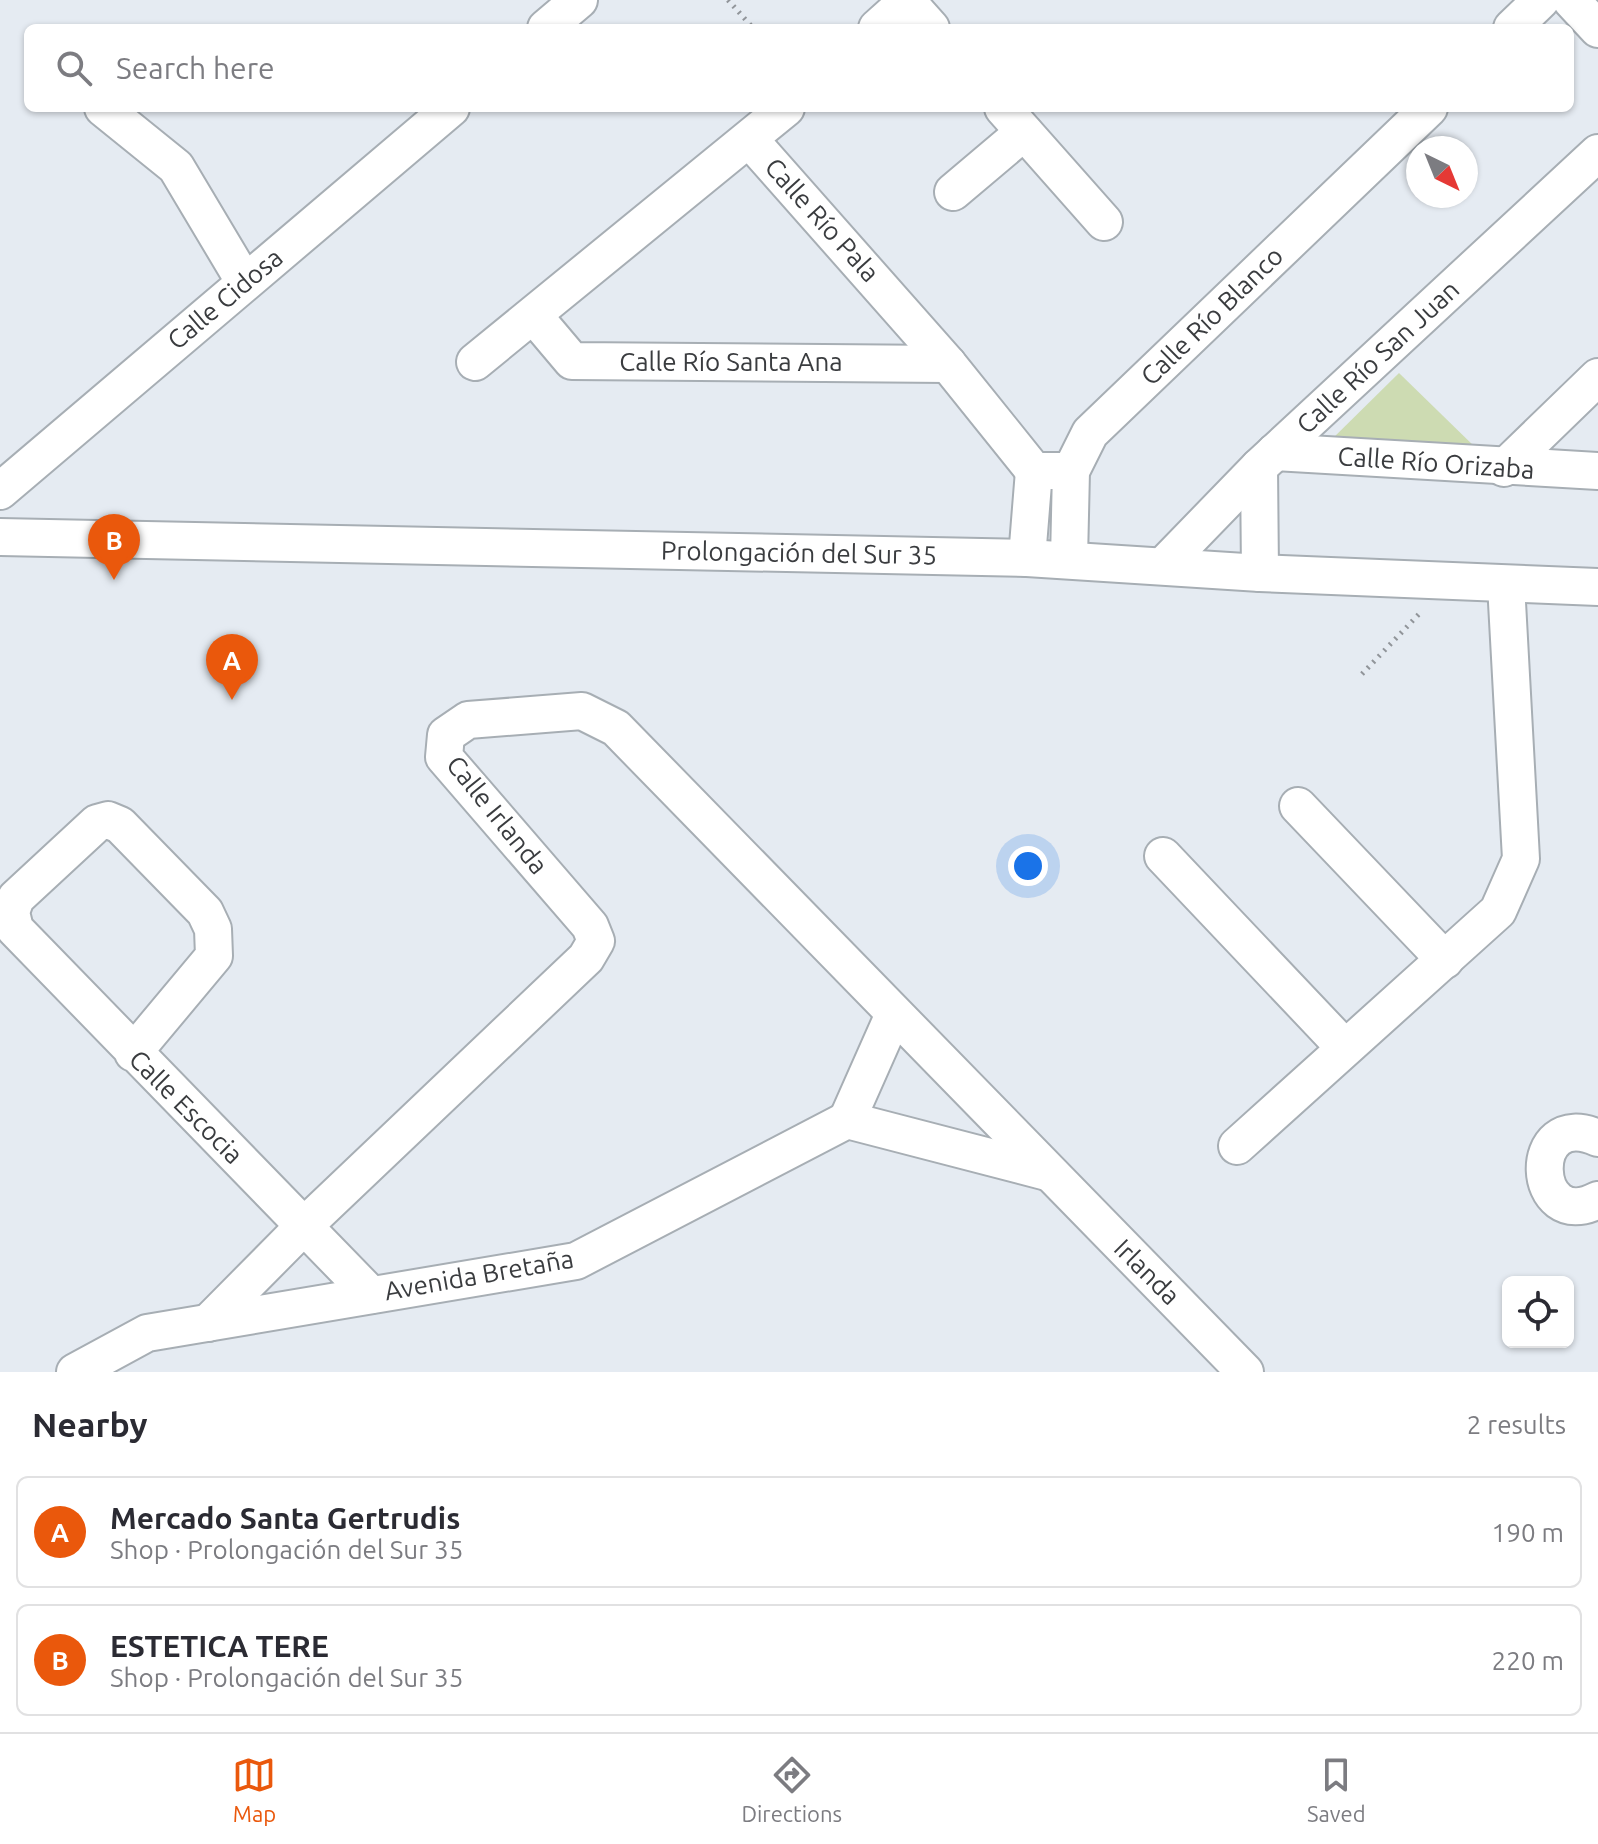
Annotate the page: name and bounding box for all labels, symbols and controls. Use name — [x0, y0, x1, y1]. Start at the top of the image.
search box — [24, 24, 1574, 112]
icon: search — [52, 46, 96, 90]
text: Search here — [116, 51, 275, 85]
north arrow — [1406, 136, 1478, 208]
street label: Calle Río Pala — [759, 152, 885, 287]
street label: Calle Río Blanco — [1135, 241, 1289, 391]
street label: Calle Cidosa — [162, 242, 288, 355]
street label: Calle Río San Juan — [1291, 274, 1465, 439]
street label: Calle Río Santa Ana — [619, 347, 843, 376]
street label: Calle Río Orizaba — [1337, 441, 1535, 484]
pin: B — [88, 514, 140, 580]
street label: Prolongación del Sur 35 — [661, 536, 937, 569]
pin: A — [206, 634, 258, 700]
street label: Calle Irlanda — [441, 750, 554, 880]
your location — [1008, 846, 1048, 886]
street label: Calle Escocia — [124, 1044, 249, 1169]
street label: Irlanda — [1109, 1233, 1186, 1310]
street label: Avenida Bretaña — [382, 1244, 576, 1305]
map controls — [1502, 1276, 1574, 1348]
button: locate — [1502, 1276, 1574, 1348]
text: Nearby — [32, 1405, 147, 1443]
text: 2 results — [1467, 1410, 1566, 1439]
text: Mercado Santa Gertrudis — [110, 1501, 460, 1535]
text: A — [51, 1518, 69, 1547]
text: 190 m — [1492, 1518, 1564, 1547]
text: Shop · Prolongación del Sur 35 — [110, 1535, 463, 1564]
text: ESTETICA TERE — [110, 1629, 329, 1663]
text: B — [51, 1646, 69, 1675]
text: 220 m — [1492, 1646, 1564, 1675]
text: Shop · Prolongación del Sur 35 — [110, 1663, 463, 1692]
tab: Map — [232, 1753, 276, 1826]
tab: Directions — [741, 1753, 842, 1826]
tab: Saved — [1307, 1753, 1366, 1826]

